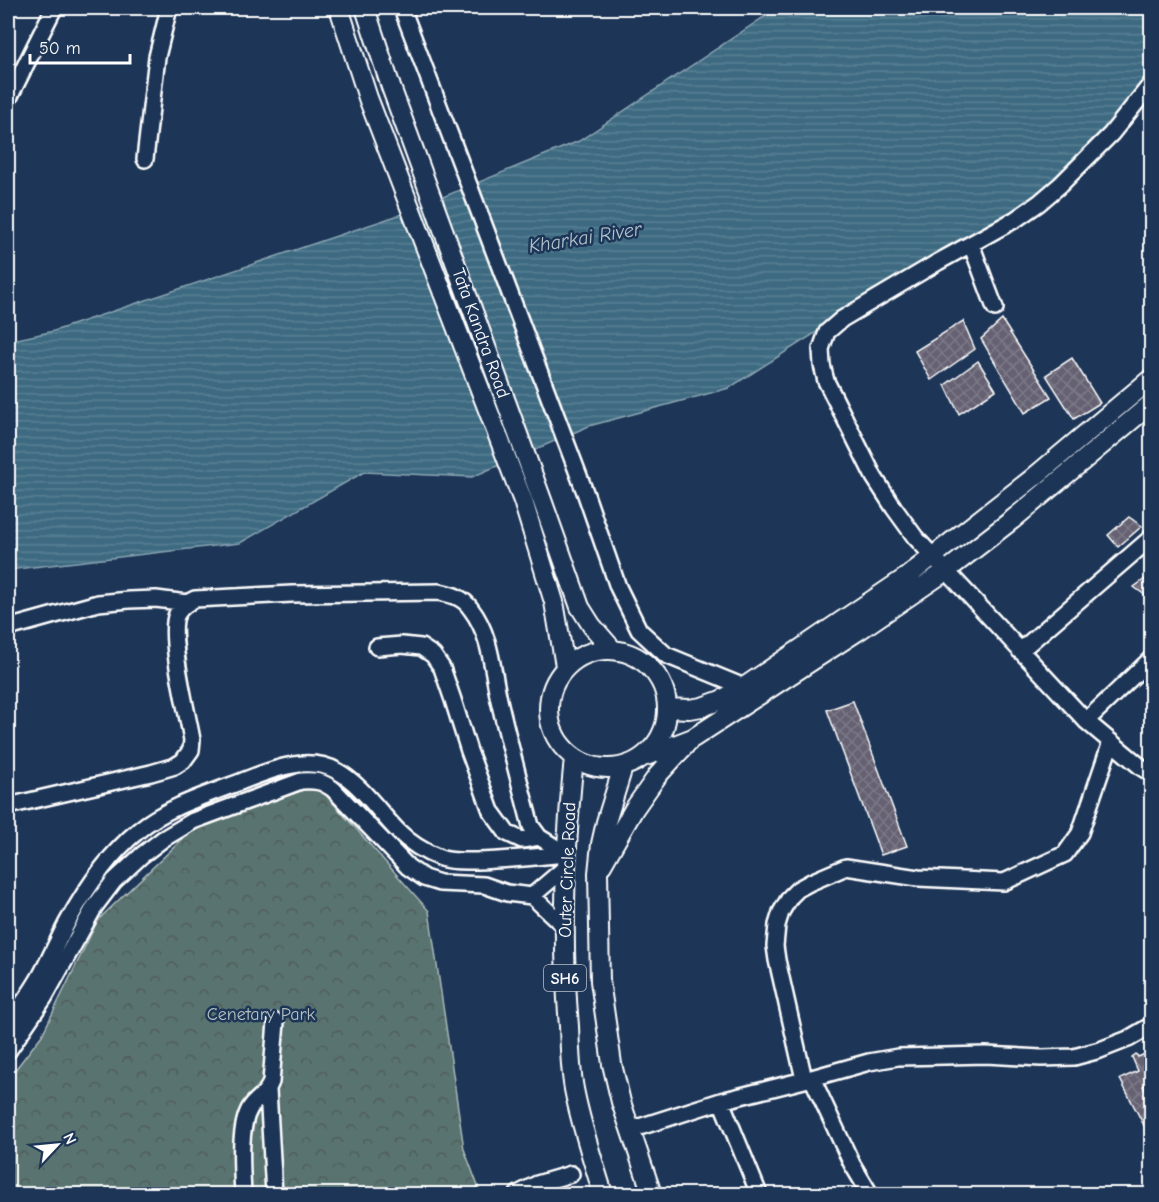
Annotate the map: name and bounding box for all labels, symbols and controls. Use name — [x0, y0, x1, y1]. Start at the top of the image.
scale bar — [30, 27, 130, 65]
text: 50 m — [39, 38, 81, 59]
water label: Kharkai River — [527, 217, 644, 258]
street label: Tata Kandra Road — [447, 265, 514, 401]
street label: Outer Circle Road — [555, 802, 580, 938]
road number: SH6 — [544, 965, 586, 991]
park label: Cenetary Park — [207, 1004, 316, 1025]
north arrow — [27, 1115, 87, 1175]
text: N — [59, 1130, 80, 1147]

